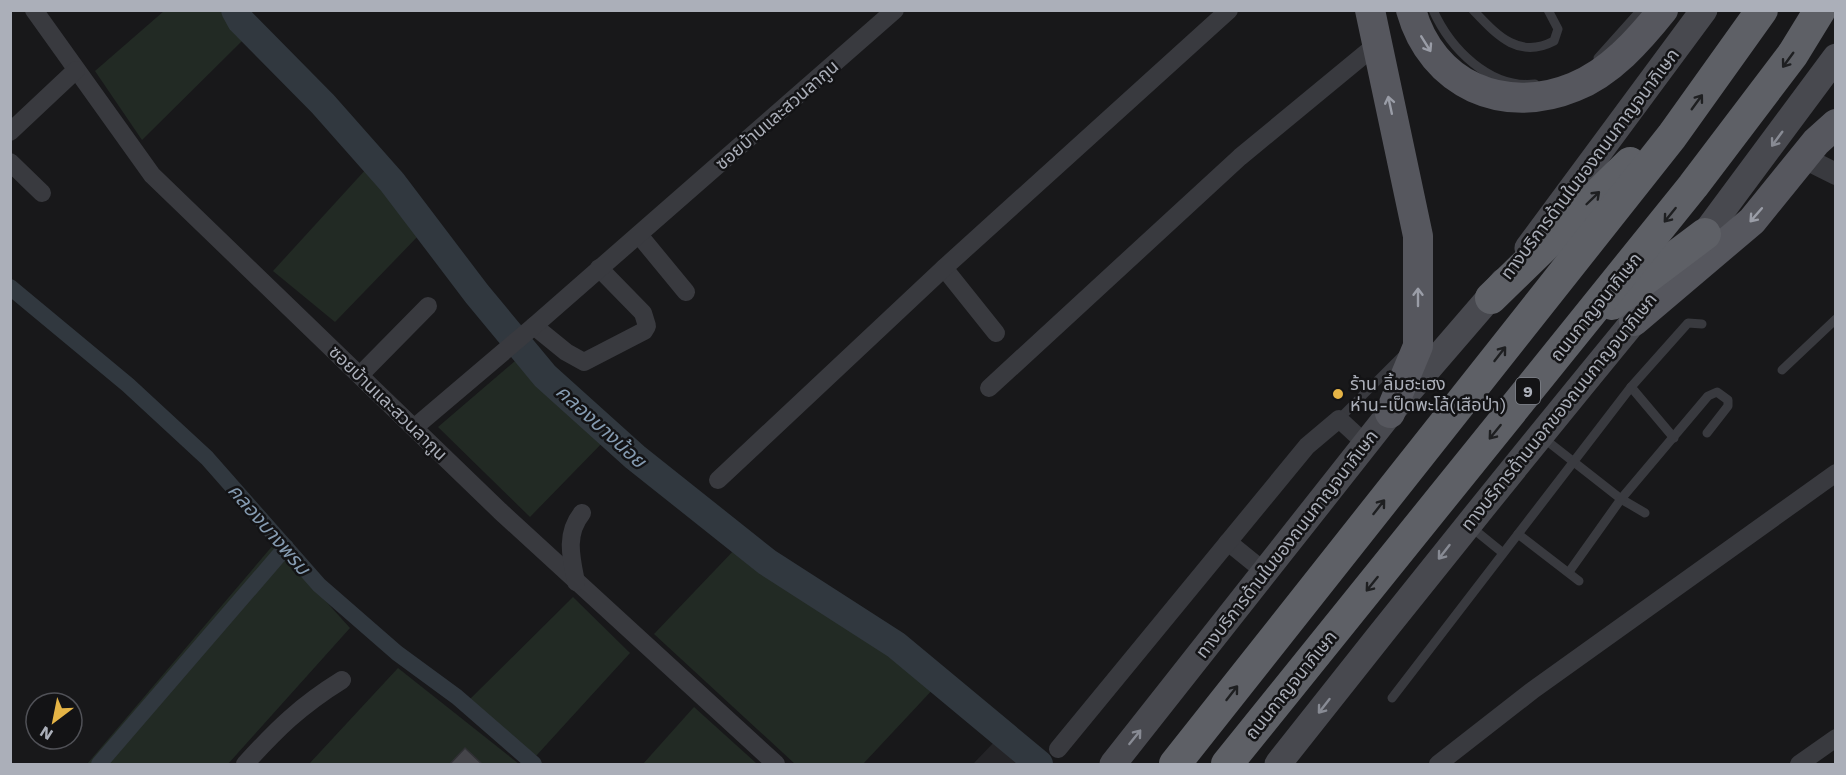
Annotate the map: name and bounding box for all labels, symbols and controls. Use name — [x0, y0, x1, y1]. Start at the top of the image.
one-way arrow — [1421, 35, 1433, 52]
street label: ทางบริการด้านในของถนนกาญจนาภิเษก — [1496, 44, 1683, 283]
one-way arrow — [1782, 51, 1794, 67]
street label: ซอยบ้านและสวนลากูน — [711, 55, 844, 175]
one-way arrow — [1691, 94, 1703, 110]
one-way arrow — [1384, 96, 1395, 115]
one-way arrow — [1771, 130, 1783, 146]
one-way arrow — [1586, 191, 1601, 206]
one-way arrow — [1663, 207, 1676, 223]
one-way arrow — [1749, 207, 1763, 222]
street label: ถนนกาญจนาภิเษก — [1545, 248, 1646, 365]
one-way arrow — [1412, 288, 1424, 308]
street label: ทางบริการด้านนอกของถนนกาญจนาภิเษก — [1456, 289, 1661, 535]
street label: ซอยบ้านและสวนลากูน — [323, 341, 452, 466]
one-way arrow — [1493, 347, 1506, 363]
place label: ร้าน ลิ้มฮะเฮง ห่าน-เป็ดพะโล้(เสือป่า) — [1350, 372, 1506, 415]
road number: 9 — [1516, 378, 1540, 404]
water label: คลองบางน้อย — [551, 379, 652, 474]
marker: ร้าน ลิ้มฮะเฮง ห่าน-เป็ดพะโล้(เสือป่า) — [1331, 387, 1345, 401]
one-way arrow — [1488, 424, 1502, 439]
street label: ทางบริการด้านในของถนนกาญจนาภิเษก — [1191, 426, 1382, 662]
water label: คลองบางพรม — [223, 479, 316, 581]
one-way arrow — [1372, 500, 1385, 516]
one-way arrow — [1438, 544, 1451, 560]
one-way arrow — [1366, 576, 1379, 592]
street label: ถนนกาญจนาภิเษก — [1240, 626, 1341, 743]
one-way arrow — [1225, 686, 1238, 702]
north arrow — [24, 691, 84, 751]
one-way arrow — [1318, 697, 1330, 713]
text: N — [36, 722, 56, 744]
one-way arrow — [1128, 730, 1142, 745]

